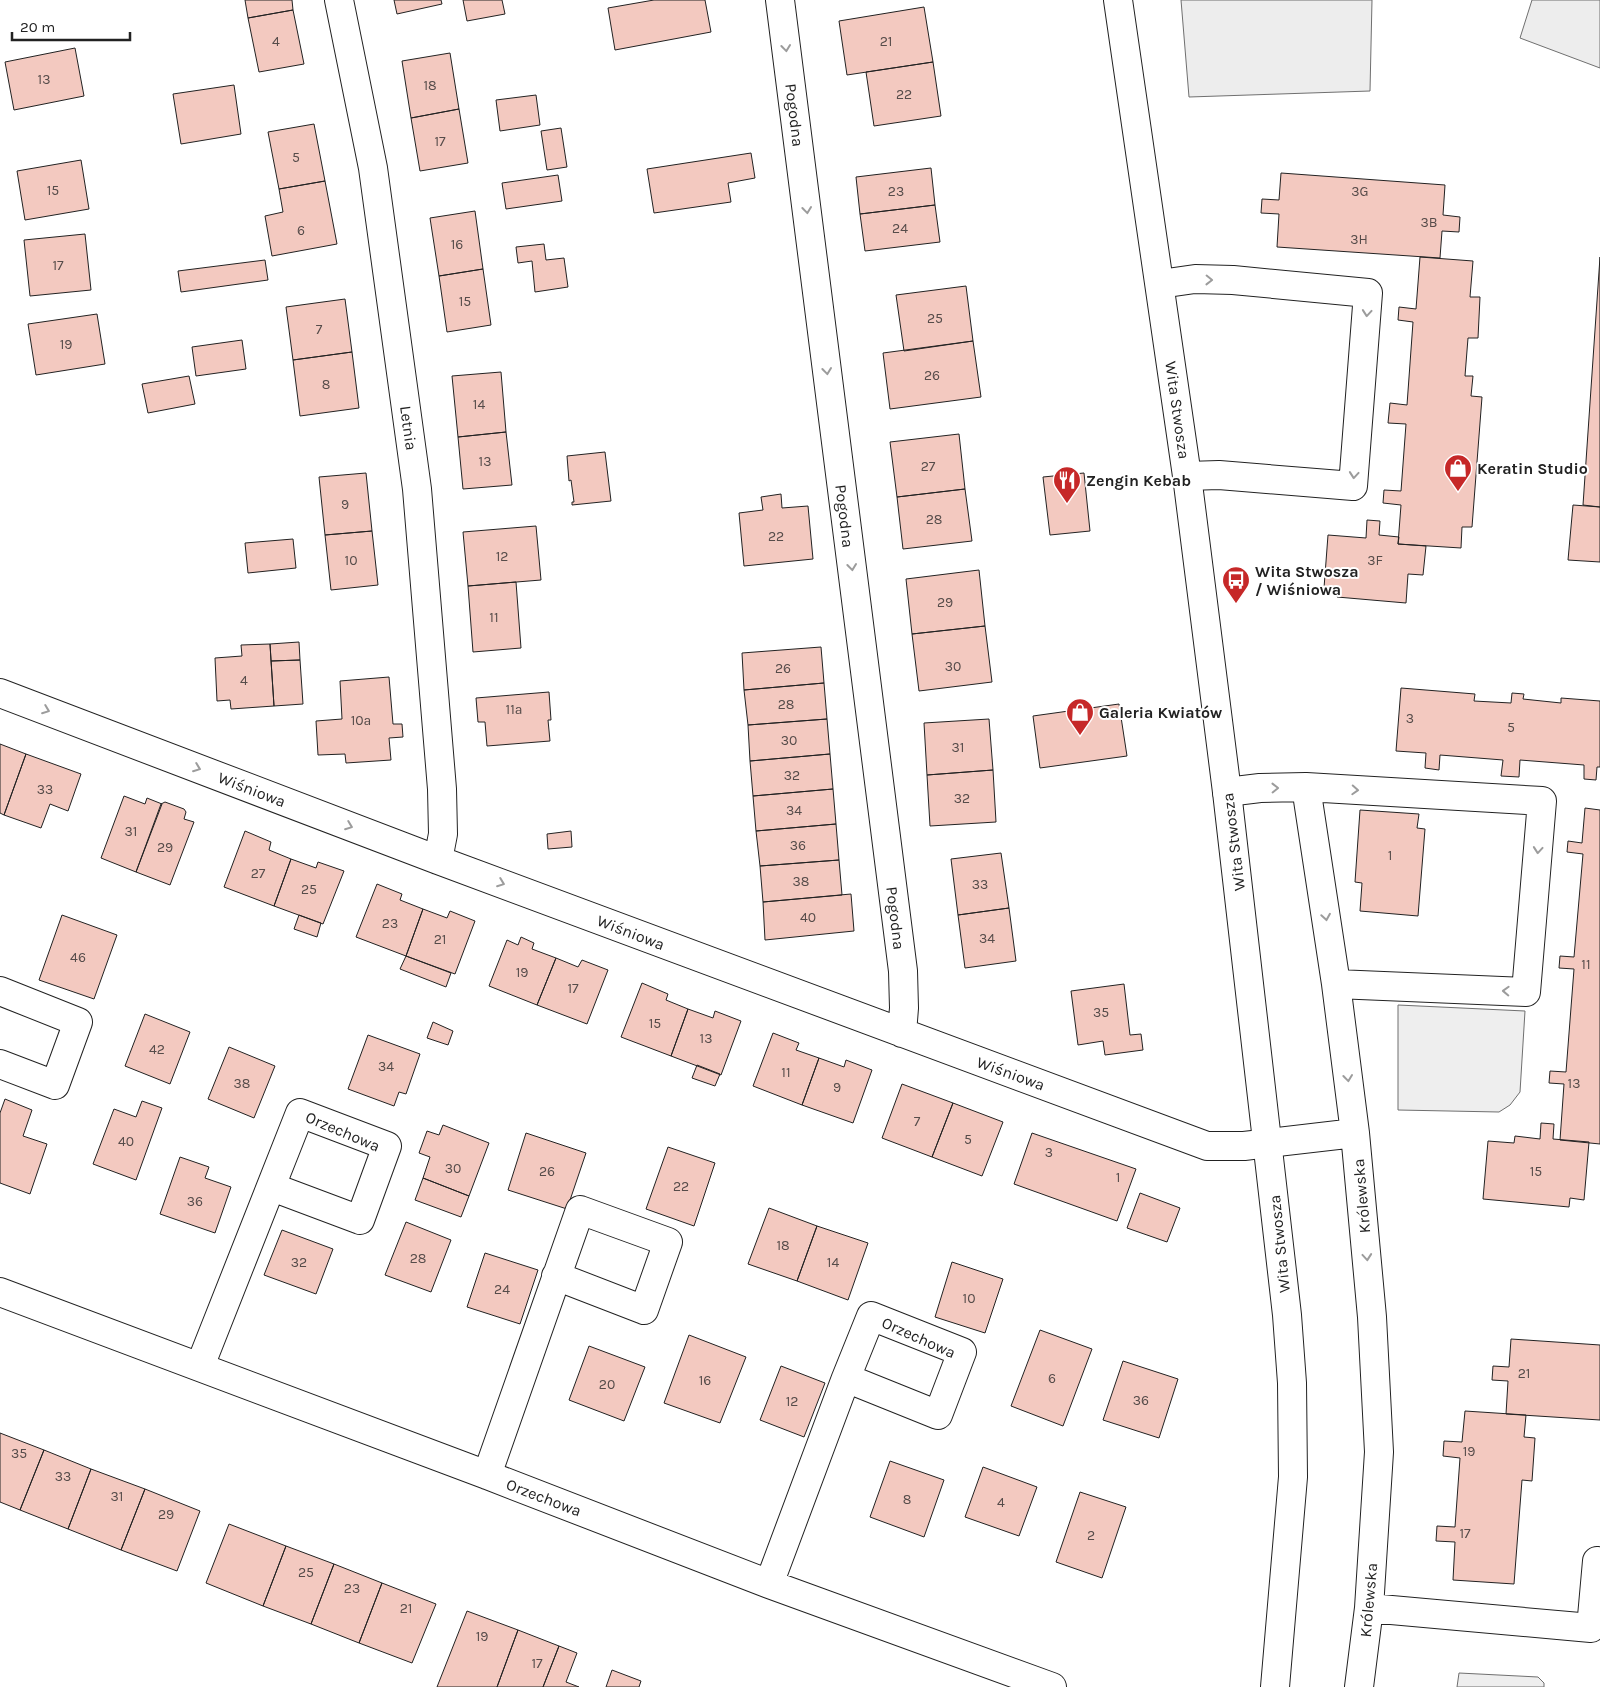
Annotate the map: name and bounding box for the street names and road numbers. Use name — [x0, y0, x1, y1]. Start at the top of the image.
street label: Pogodna — [781, 82, 808, 148]
street label: Wita Stwosza — [1161, 360, 1194, 460]
street label: Letnia — [396, 404, 421, 452]
street label: Pogodna — [831, 483, 858, 549]
street label: Wiśniowa — [215, 768, 288, 811]
street label: Wita Stwosza — [1218, 792, 1249, 892]
street label: Pogodna — [882, 885, 909, 951]
street label: Wiśniowa — [594, 911, 667, 954]
street label: Wiśniowa — [974, 1052, 1047, 1095]
street label: Orzechowa — [303, 1107, 383, 1156]
street label: Królewska — [1349, 1158, 1374, 1234]
street label: Wita Stwosza — [1265, 1194, 1294, 1294]
street label: Orzechowa — [879, 1313, 959, 1362]
street label: Orzechowa — [504, 1474, 584, 1520]
street label: Królewska — [1356, 1562, 1381, 1638]

